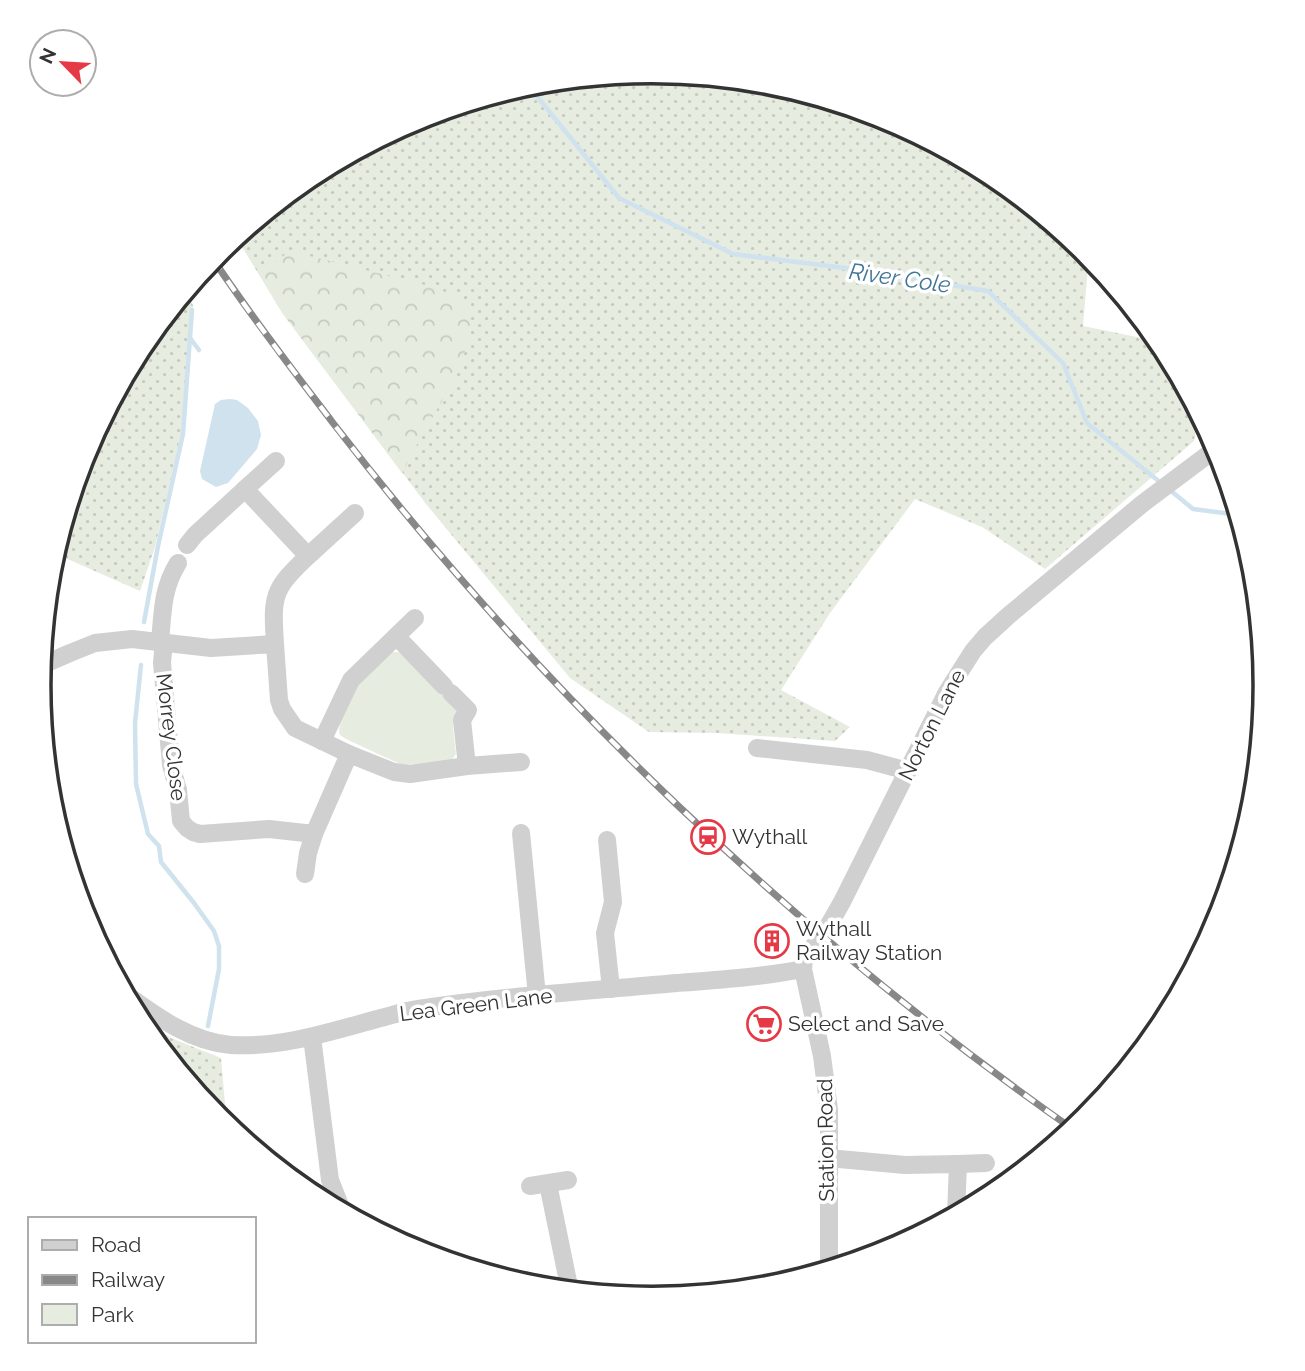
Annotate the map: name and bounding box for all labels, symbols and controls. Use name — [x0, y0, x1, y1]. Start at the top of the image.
north arrow — [28, 28, 98, 98]
text: N — [35, 45, 61, 67]
water label: River Cole — [848, 257, 953, 298]
street label: Norton Lane — [893, 665, 970, 784]
street label: Morrey Close — [151, 672, 192, 802]
station icon: Wythall — [689, 818, 727, 856]
place label: Wythall — [732, 824, 808, 849]
place label: Wythall Railway Station — [796, 916, 942, 965]
building icon: Wythall Railway Station — [753, 922, 791, 960]
street label: Lea Green Lane — [398, 983, 554, 1026]
supermarket icon: Select and Save — [745, 1005, 783, 1043]
place label: Select and Save — [788, 1011, 944, 1036]
street label: Station Road — [812, 1078, 839, 1202]
legend — [28, 1217, 256, 1343]
text: Road — [91, 1232, 141, 1257]
text: Railway — [91, 1267, 165, 1292]
text: Park — [91, 1302, 134, 1327]

